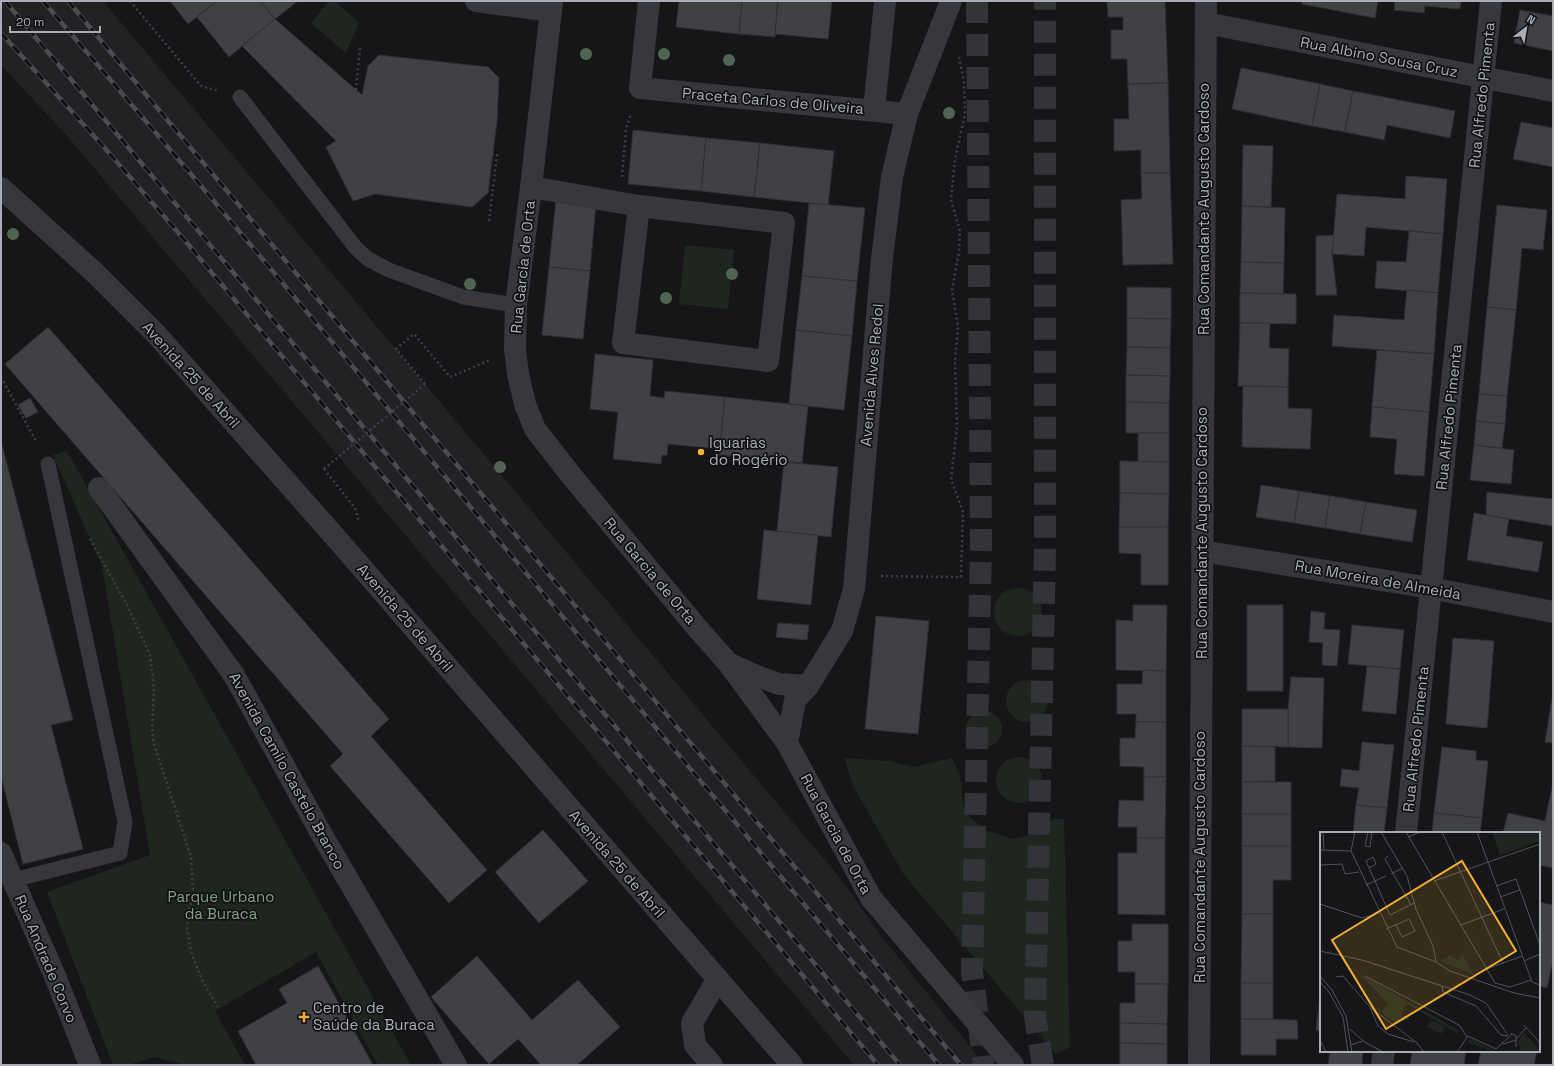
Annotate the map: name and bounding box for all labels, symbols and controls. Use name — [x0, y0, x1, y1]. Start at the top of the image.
scale bar — [10, 8, 100, 34]
north arrow — [1506, 8, 1546, 48]
text: N — [1524, 12, 1538, 27]
text: 20 m — [16, 14, 44, 30]
street label: Rua Alfredo Pimenta — [1464, 21, 1499, 169]
street label: Rua Albino Sousa Cruz — [1299, 32, 1459, 81]
street label: Praceta Carlos de Oliveira — [681, 83, 865, 118]
street label: Rua Comandante Augusto Cardoso — [1194, 83, 1213, 335]
street label: Rua Garcia de Orta — [506, 199, 539, 334]
street label: Avenida Alves Redol — [856, 303, 887, 447]
street label: Avenida 25 de Abril — [138, 317, 244, 432]
street label: Rua Alfredo Pimenta — [1431, 343, 1466, 491]
street label: Rua Comandante Augusto Cardoso — [1192, 407, 1211, 659]
place label: Iguarias do Rogério — [709, 433, 788, 469]
marker: Iguarias do Rogério — [696, 447, 706, 457]
street label: Rua Garcia de Orta — [600, 513, 701, 628]
street label: Rua Moreira de Almeida — [1294, 556, 1463, 604]
street label: Avenida 25 de Abril — [353, 560, 458, 676]
street label: Rua Alfredo Pimenta — [1398, 665, 1433, 813]
street label: Avenida Camilo Castelo Branco — [225, 669, 350, 872]
street label: Rua Comandante Augusto Cardoso — [1190, 731, 1209, 983]
street label: Rua Garcia de Orta — [797, 770, 876, 898]
street label: Avenida 25 de Abril — [565, 806, 670, 922]
inset map — [1320, 832, 1540, 1052]
park label: Parque Urbano da Buraca — [168, 887, 274, 923]
street label: Rua Andrade Corvo — [11, 892, 82, 1026]
place label: Centro de Saúde da Buraca — [313, 998, 435, 1034]
marker: Centro de Saúde da Buraca — [298, 1011, 310, 1023]

